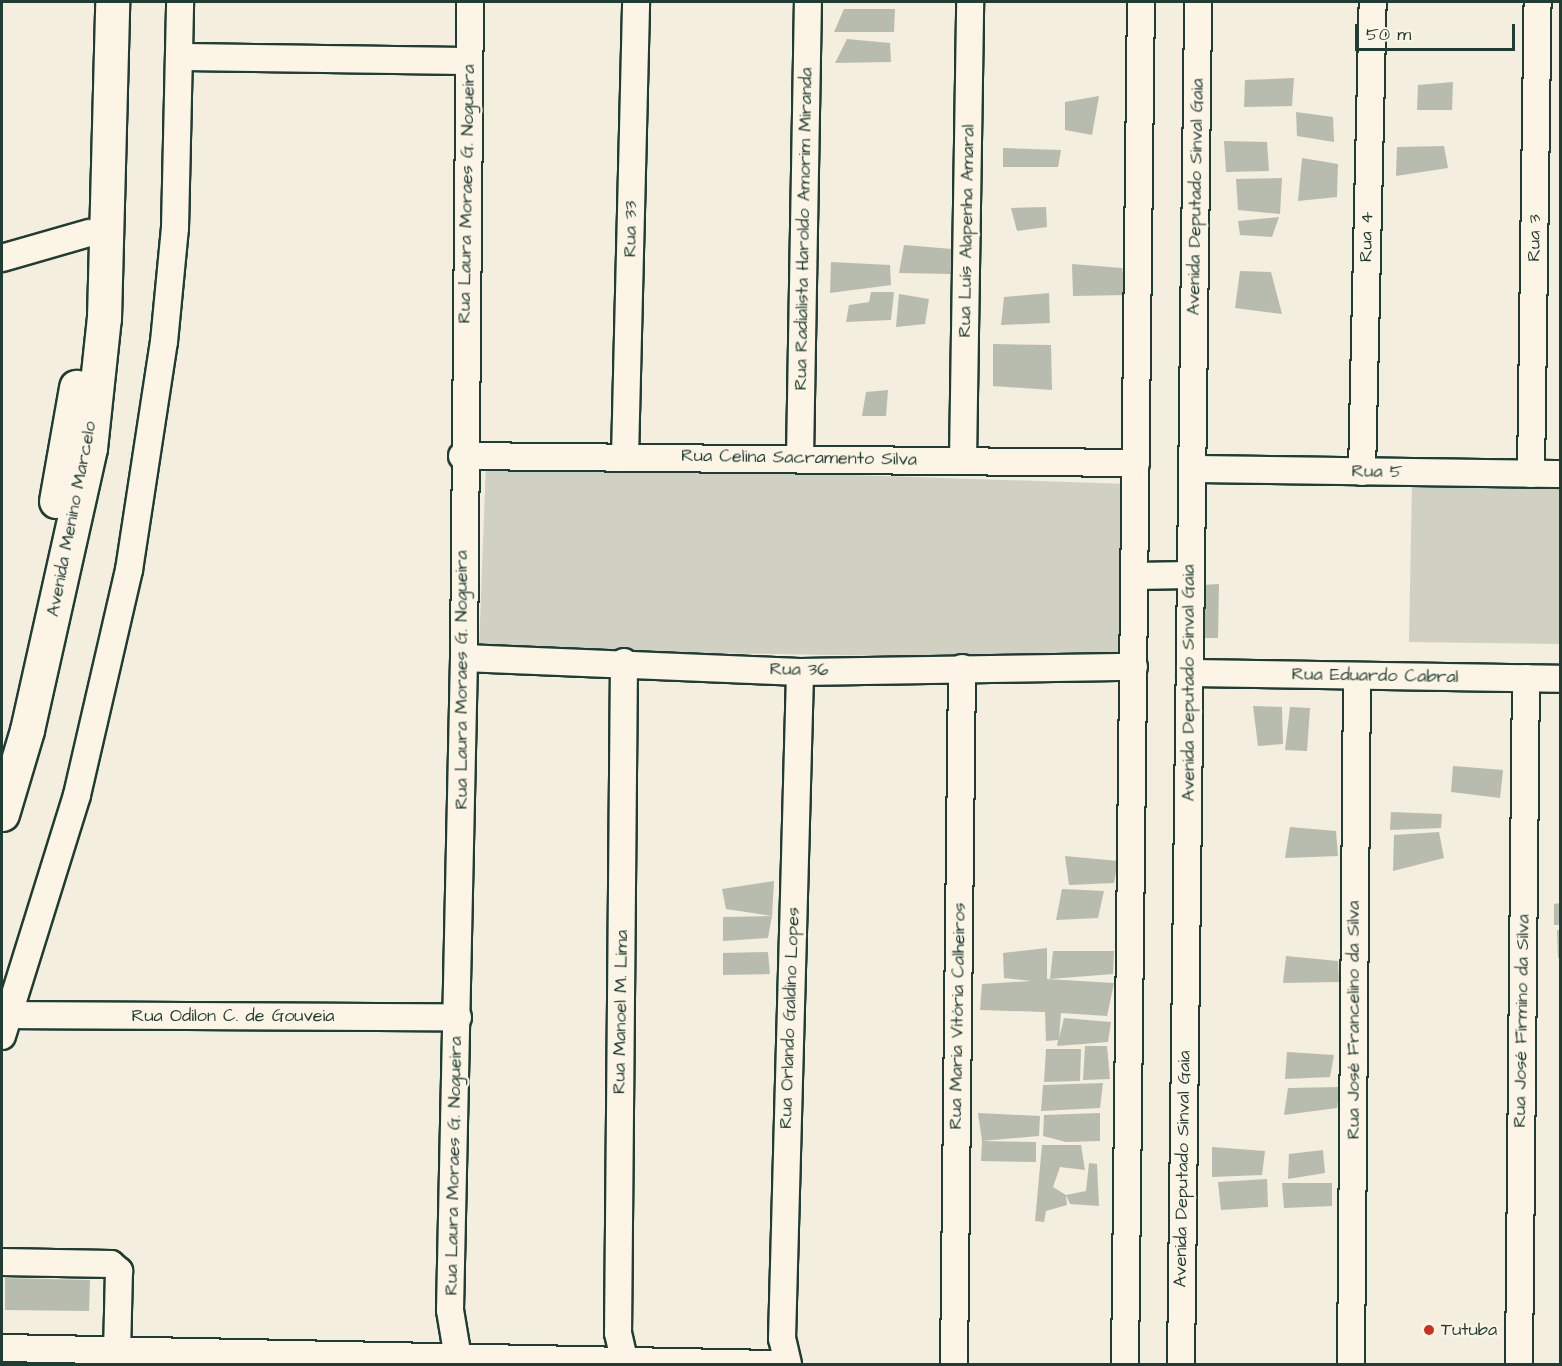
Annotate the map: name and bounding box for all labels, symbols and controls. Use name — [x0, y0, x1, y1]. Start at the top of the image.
scale bar — [1358, 12, 1518, 50]
text: 50 m — [1366, 22, 1411, 47]
street label: Rua Laura Moraes G. Nogueira — [454, 64, 480, 324]
street label: Rua Radialista Haroldo Amorim Miranda — [790, 67, 818, 391]
street label: Avenida Deputado Sinval Gaia — [1183, 78, 1209, 316]
street label: Rua Luís Alapenha Amaral — [954, 124, 980, 338]
street label: Rua 33 — [620, 200, 642, 258]
street label: Rua 4 — [1356, 212, 1378, 262]
street label: Rua 3 — [1524, 214, 1546, 262]
street label: Avenida Menino Marcelo — [42, 419, 102, 619]
street label: Rua Celina Sacramento Silva — [681, 445, 917, 471]
street label: Rua 5 — [1351, 461, 1403, 483]
street label: Rua Laura Moraes G. Nogueira — [451, 550, 473, 810]
street label: Avenida Deputado Sinval Gaia — [1178, 565, 1200, 801]
street label: Rua 36 — [769, 659, 829, 681]
street label: Rua Eduardo Cabral — [1291, 664, 1459, 688]
street label: Rua José Francelino da Silva — [1343, 901, 1365, 1139]
street label: Rua Maria Vitória Calheiros — [945, 902, 971, 1130]
street label: Rua Orlando Galdino Lopes — [775, 907, 805, 1129]
street label: Rua José Firmino da Silva — [1509, 914, 1535, 1128]
street label: Rua Manoel M. Lima — [609, 930, 633, 1094]
street label: Rua Odilon C. de Gouveia — [132, 1005, 334, 1027]
street label: Rua Laura Moraes G. Nogueira — [441, 1036, 467, 1296]
street label: Avenida Deputado Sinval Gaia — [1170, 1050, 1196, 1288]
place label: Tutuba — [1441, 1319, 1497, 1341]
marker: Tutuba — [1422, 1323, 1436, 1337]

